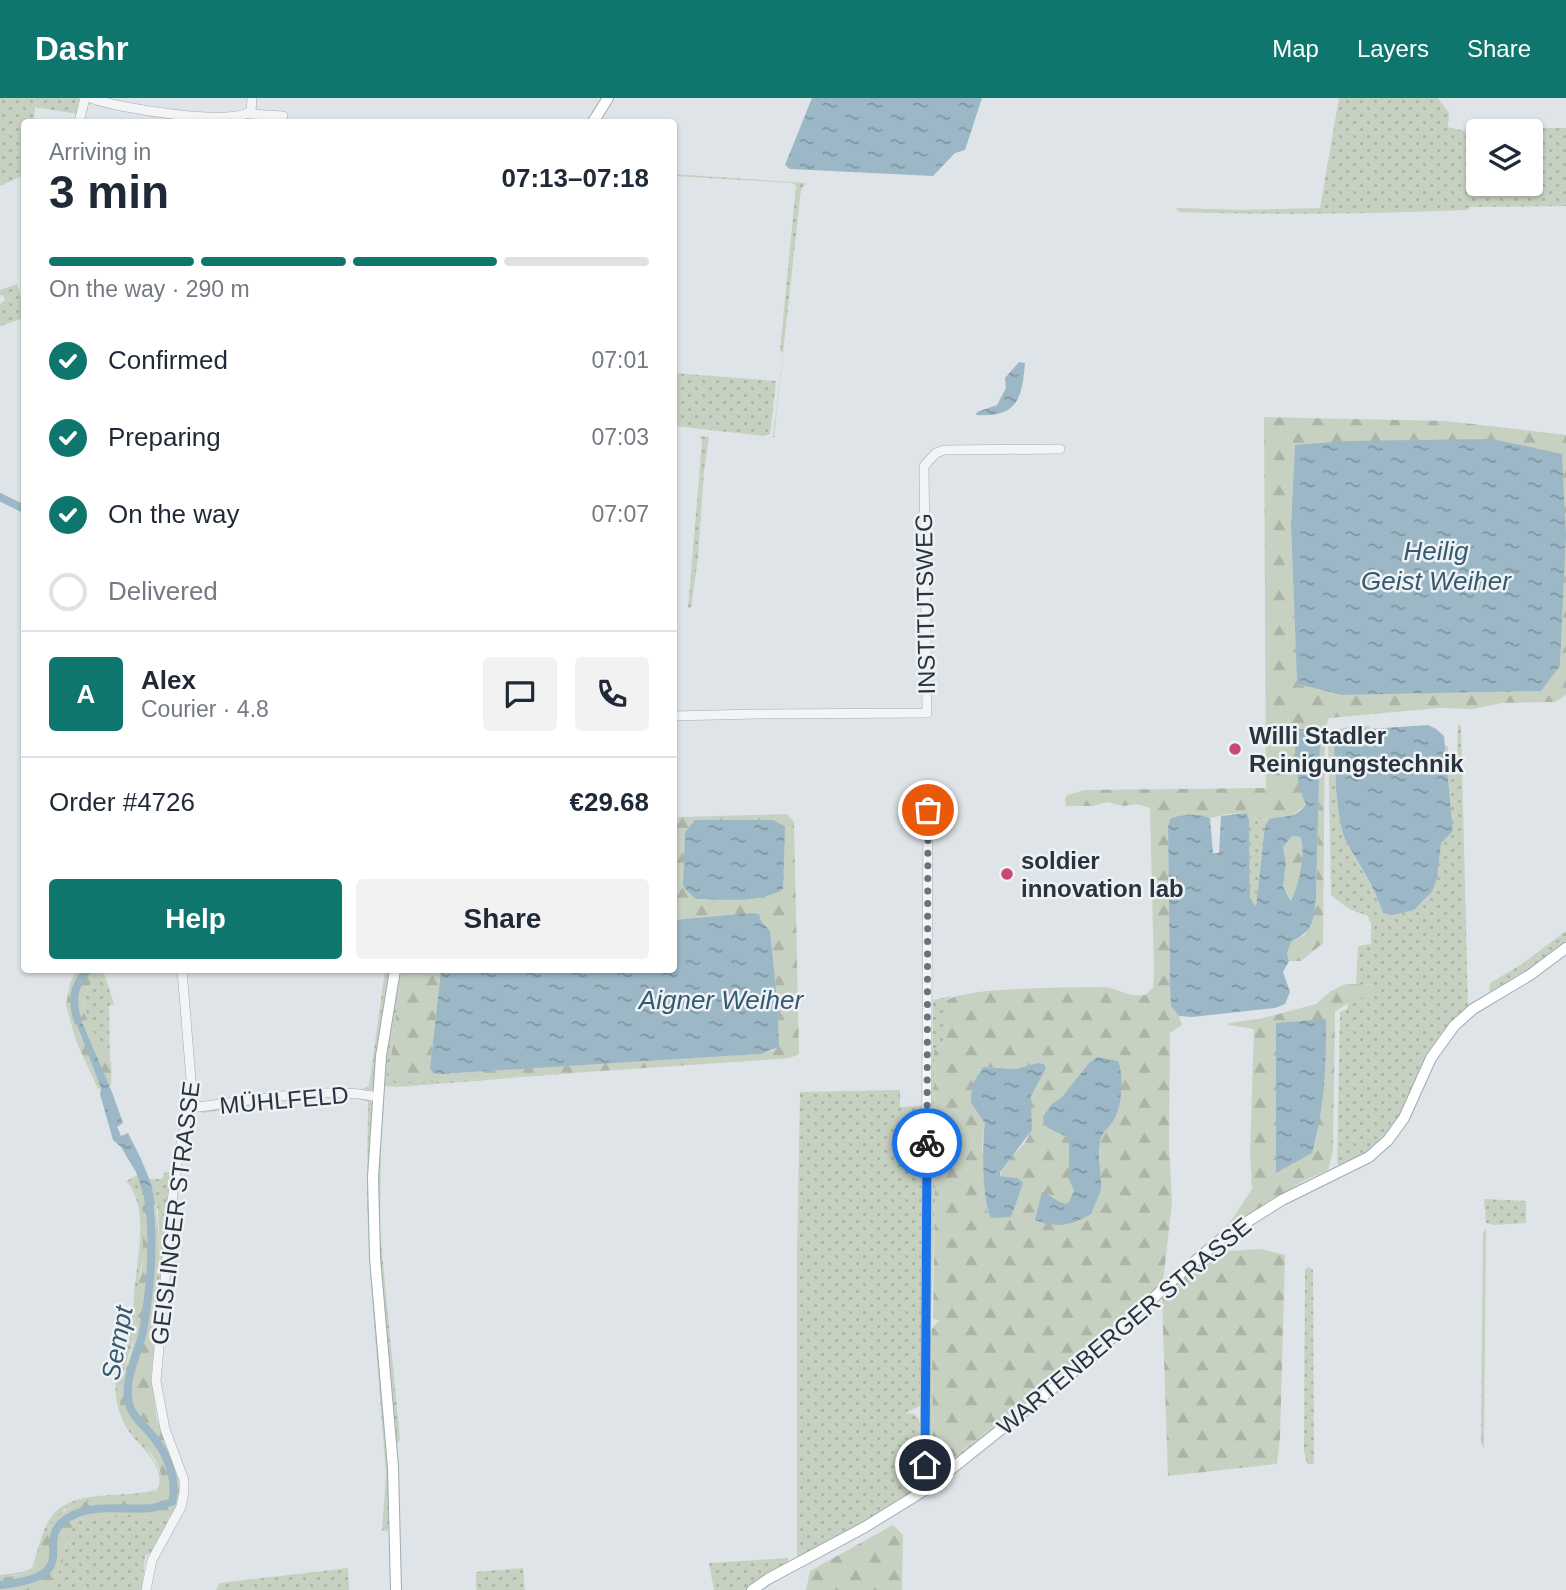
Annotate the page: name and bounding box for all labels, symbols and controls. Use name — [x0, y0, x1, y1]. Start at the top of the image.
text: Dashr — [35, 30, 129, 67]
text: Map — [1272, 35, 1319, 62]
text: Layers — [1357, 35, 1429, 62]
text: Share — [1467, 35, 1531, 62]
map controls — [1466, 119, 1543, 196]
button: layers — [1466, 119, 1543, 196]
text: Arriving in — [49, 139, 151, 165]
text: 07:13–07:18 — [502, 163, 649, 193]
text: 3 min — [49, 166, 169, 218]
text: On the way · 290 m — [49, 276, 250, 302]
icon: check — [49, 342, 87, 380]
text: Confirmed — [108, 345, 228, 375]
text: 07:01 — [591, 347, 649, 373]
icon: check — [49, 419, 87, 457]
text: Preparing — [108, 422, 221, 452]
text: 07:03 — [591, 424, 649, 450]
icon: check — [49, 496, 87, 534]
text: On the way — [108, 499, 240, 529]
text: 07:07 — [591, 501, 649, 527]
street label: INSTITUTSWEG — [910, 513, 940, 695]
water label: Heilig Geist Weiher — [1361, 536, 1512, 596]
text: Delivered — [108, 576, 218, 606]
button: chat — [483, 657, 557, 731]
button: phone — [575, 657, 649, 731]
text: Alex — [141, 665, 196, 695]
text: A — [77, 679, 95, 709]
text: Courier · 4.8 — [141, 696, 269, 722]
place label: Willi Stadler Reinigungstechnik — [1249, 722, 1464, 777]
marker: Willi Stadler Reinigungstechnik — [1227, 741, 1243, 757]
pin — [898, 780, 958, 840]
text: Order #4726 — [49, 787, 195, 817]
text: €29.68 — [569, 787, 649, 817]
icon: bag — [909, 791, 947, 829]
place label: soldier innovation lab — [1021, 847, 1184, 902]
marker: soldier innovation lab — [999, 866, 1015, 882]
button: Help — [49, 879, 342, 959]
button: Share — [356, 879, 649, 959]
water label: Aigner Weiher — [637, 985, 804, 1015]
street label: GEISLINGER STRASSE — [145, 1080, 205, 1346]
street label: MÜHLFELD — [218, 1081, 350, 1119]
courier — [892, 1108, 962, 1178]
icon: bike — [908, 1124, 946, 1162]
street label: WARTENBERGER STRASSE — [992, 1212, 1256, 1440]
water label: Sempt — [95, 1302, 139, 1383]
pin — [895, 1435, 955, 1495]
icon: home — [906, 1446, 944, 1484]

